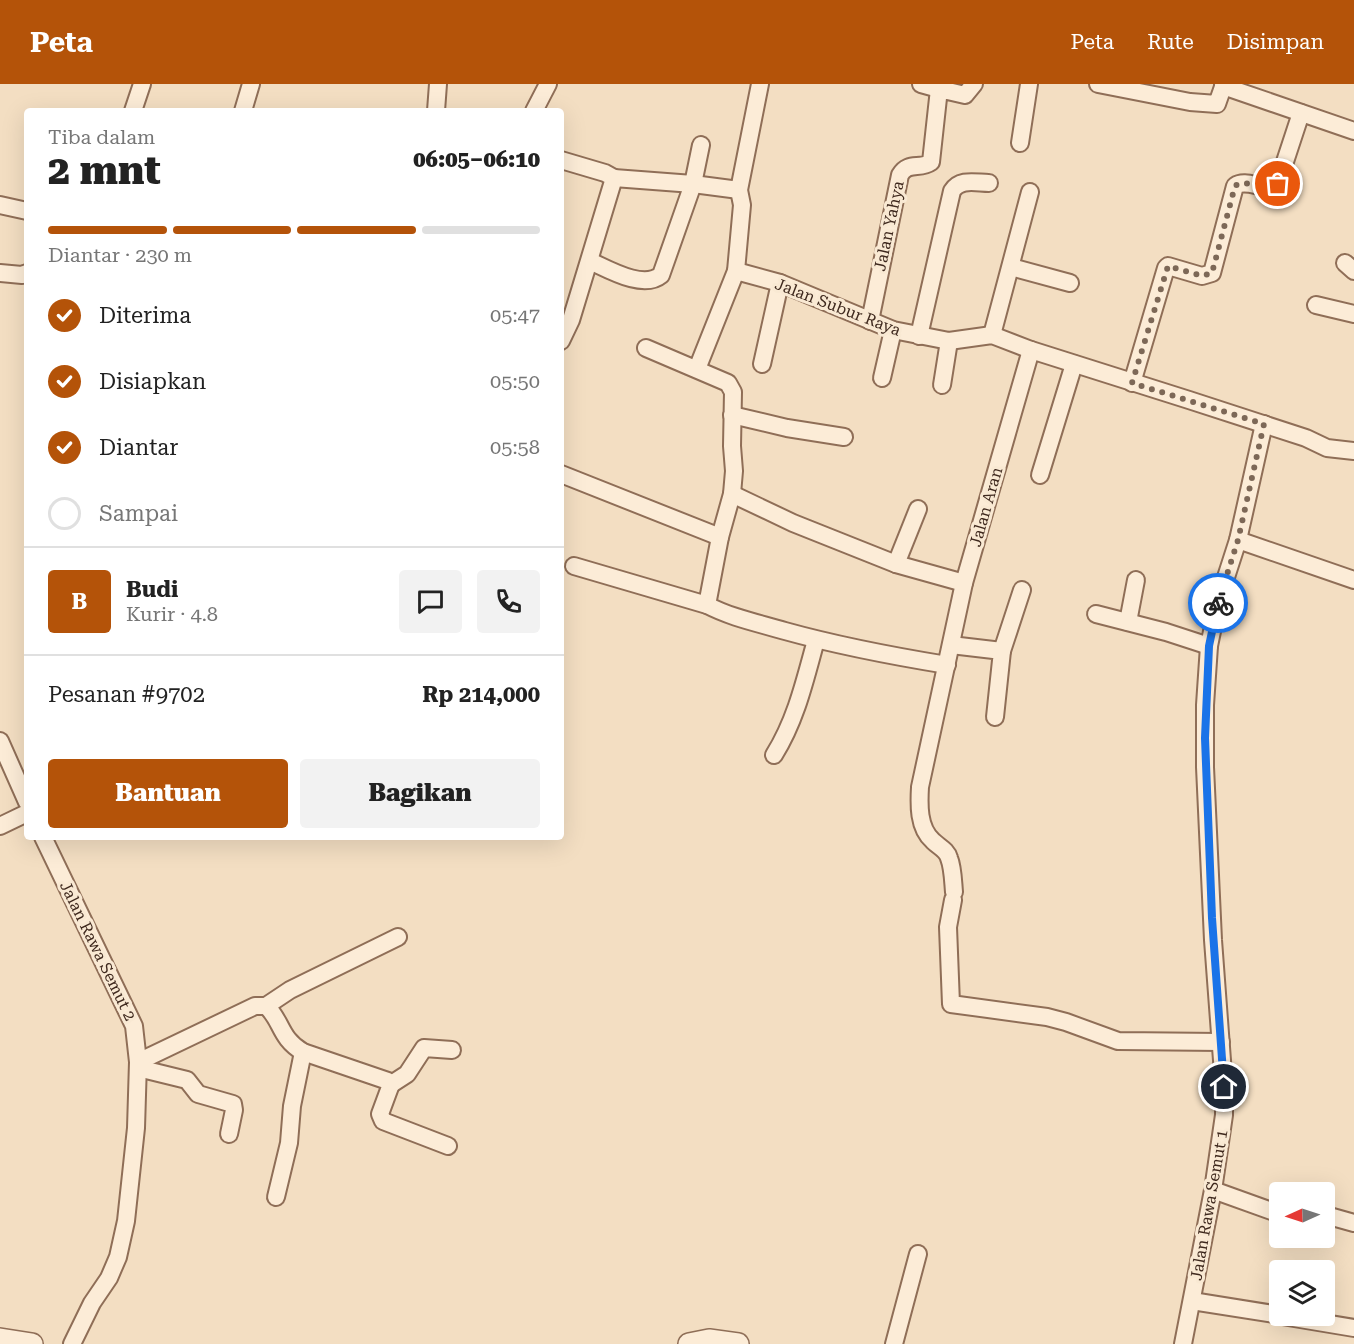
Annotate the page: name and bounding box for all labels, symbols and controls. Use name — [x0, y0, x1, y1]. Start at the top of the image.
text: Peta — [30, 26, 93, 59]
text: Peta — [1071, 30, 1114, 54]
text: Rute — [1147, 30, 1194, 54]
text: Disimpan — [1227, 30, 1324, 54]
text: Tiba dalam — [48, 125, 155, 149]
text: 06:05–06:10 — [413, 147, 540, 172]
text: 2 mnt — [48, 148, 161, 194]
pin — [1252, 158, 1303, 209]
icon: bag — [1261, 167, 1294, 200]
street label: Jalan Yahya — [870, 179, 908, 273]
text: Diantar · 230 m — [48, 243, 192, 267]
street label: Jalan Subur Raya — [772, 274, 904, 340]
icon: check — [48, 299, 81, 332]
text: Diterima — [99, 303, 191, 328]
text: 05:47 — [490, 303, 540, 327]
icon: check — [48, 365, 81, 398]
text: Disiapkan — [99, 369, 206, 394]
text: 05:50 — [490, 369, 540, 393]
icon: check — [48, 431, 81, 464]
text: Diantar — [99, 435, 178, 460]
text: 05:58 — [490, 435, 540, 459]
street label: Jalan Aran — [966, 465, 1006, 549]
text: Sampai — [99, 501, 178, 526]
button: chat — [399, 570, 462, 633]
button: phone — [477, 570, 540, 633]
courier — [1188, 573, 1248, 633]
text: Budi — [126, 577, 178, 602]
icon: bike — [1202, 587, 1235, 620]
text: B — [72, 589, 87, 614]
text: Kurir · 4.8 — [126, 602, 218, 626]
text: Pesanan #9702 — [48, 682, 205, 707]
text: Rp 214,000 — [422, 682, 540, 707]
button: Bantuan — [48, 759, 288, 828]
button: Bagikan — [300, 759, 540, 828]
street label: Jalan Rawa Semut 2 — [56, 878, 140, 1024]
pin — [1198, 1061, 1249, 1112]
icon: home — [1207, 1070, 1240, 1103]
street label: Jalan Rawa Semut 1 — [1186, 1128, 1232, 1282]
north arrow — [1269, 1182, 1335, 1248]
map controls — [1269, 1182, 1335, 1326]
button: layers — [1269, 1260, 1335, 1326]

